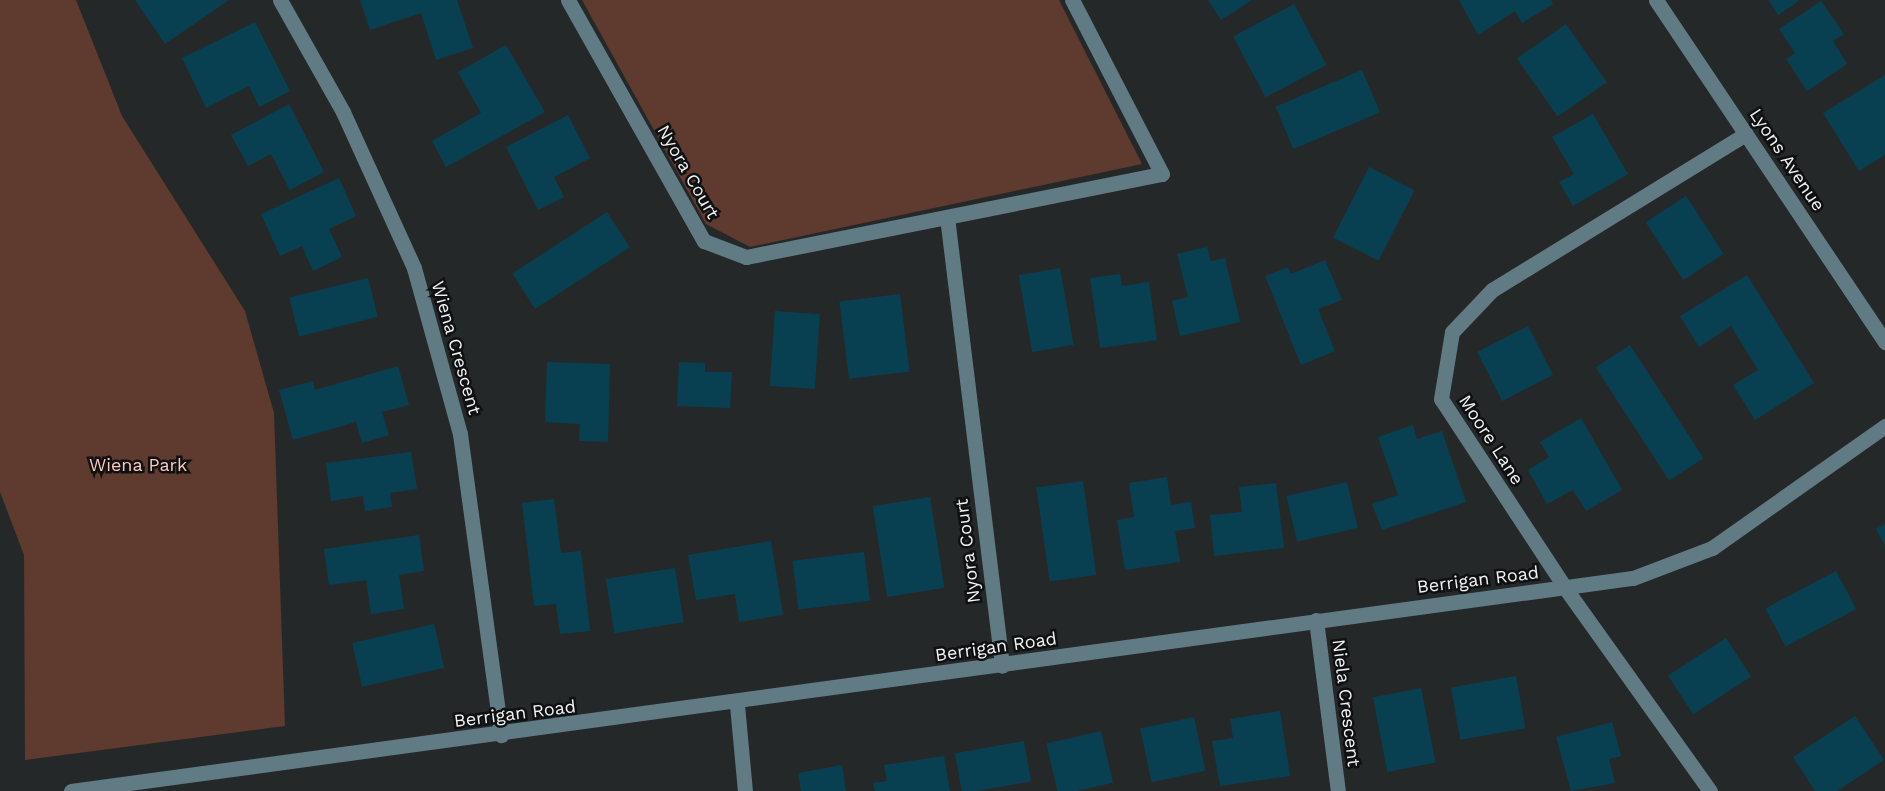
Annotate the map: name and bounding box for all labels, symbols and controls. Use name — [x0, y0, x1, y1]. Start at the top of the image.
street label: Lyons Avenue — [1745, 104, 1829, 216]
street label: Nyora Court — [652, 121, 724, 223]
street label: Wiena Crescent — [427, 279, 485, 417]
street label: Moore Lane — [1454, 391, 1528, 489]
park label: Wiena Park — [89, 454, 187, 476]
street label: Nyora Court — [951, 497, 985, 605]
street label: Berrigan Road — [1416, 562, 1540, 598]
street label: Berrigan Road — [934, 628, 1058, 666]
street label: Niela Crescent — [1327, 638, 1365, 768]
street label: Berrigan Road — [453, 696, 577, 732]

